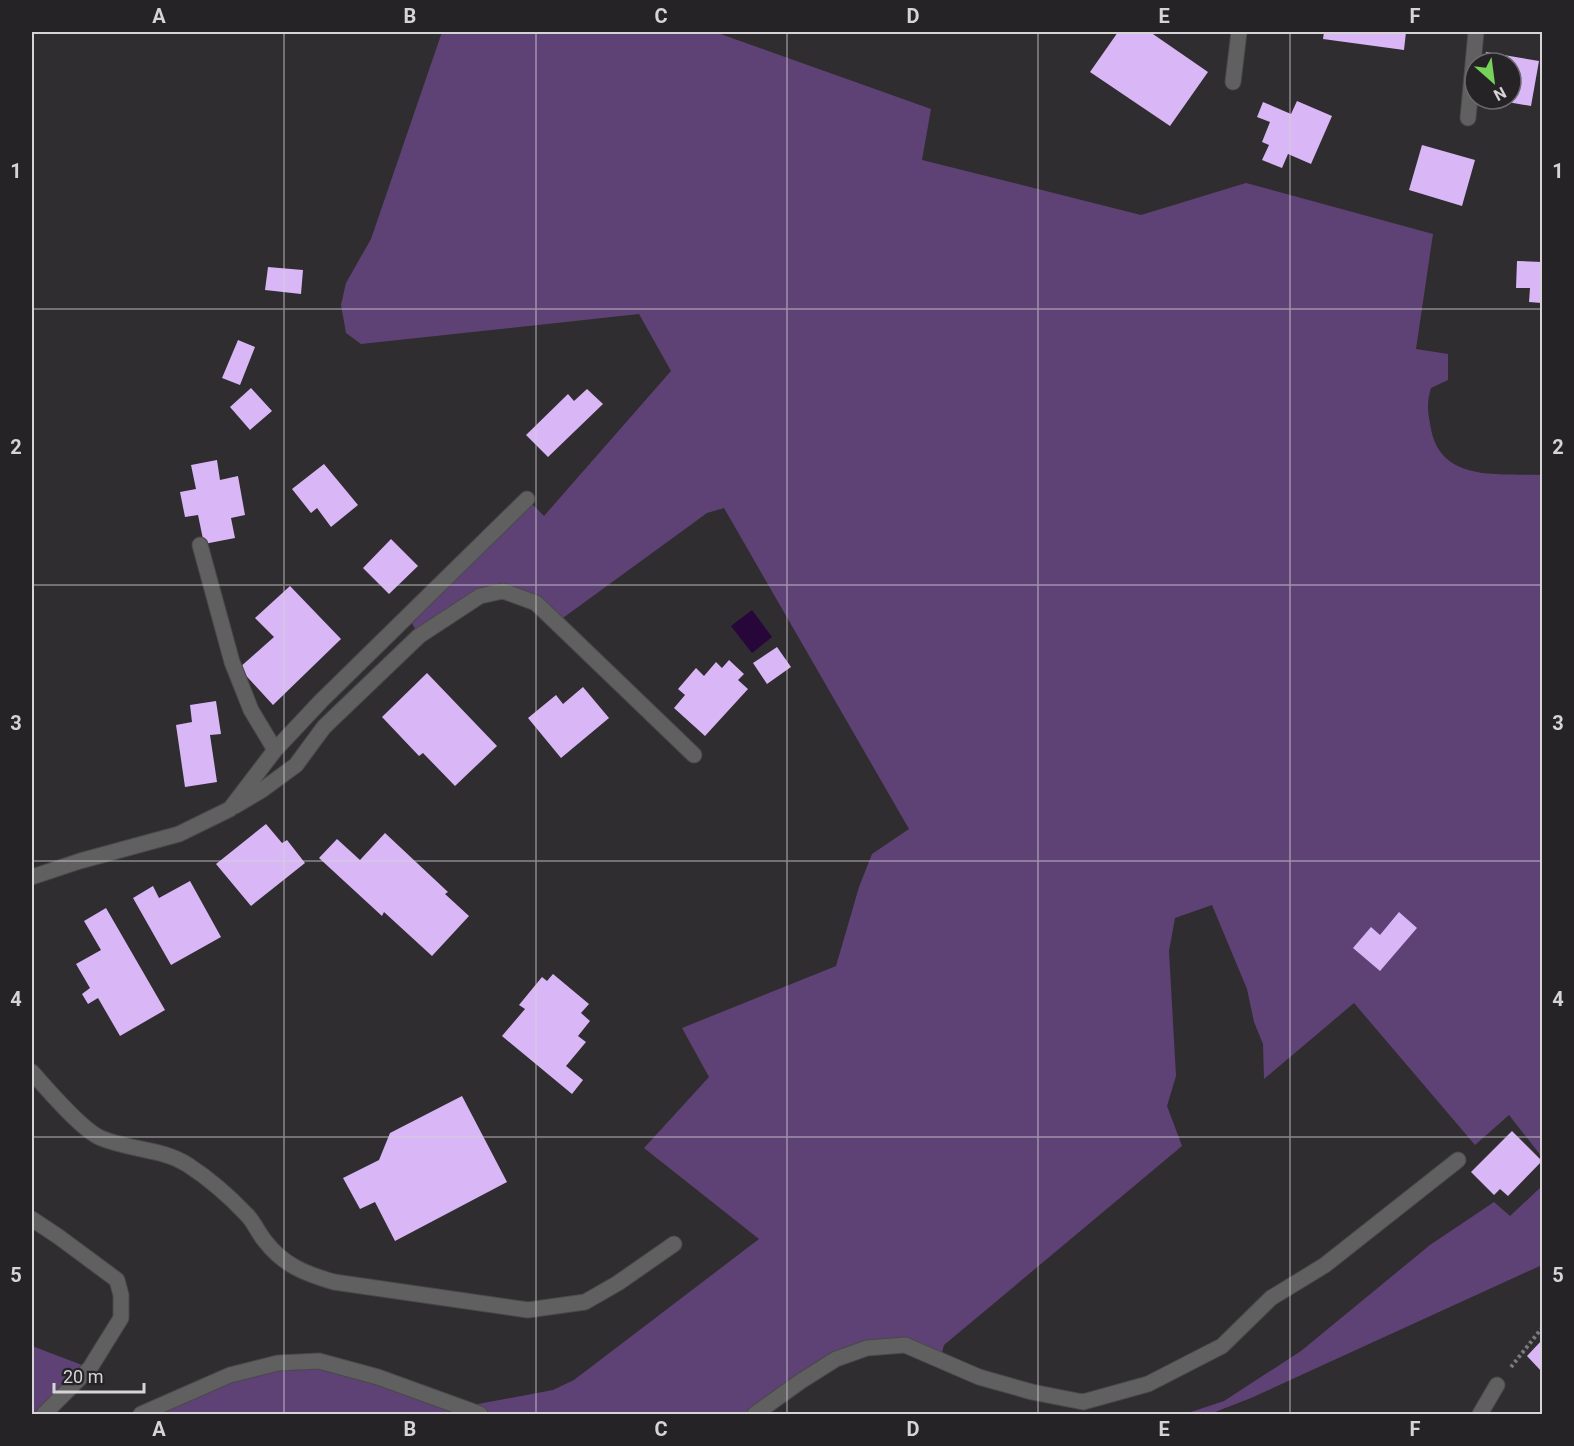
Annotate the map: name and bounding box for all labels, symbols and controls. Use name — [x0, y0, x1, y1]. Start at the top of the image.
text: A — [152, 4, 166, 28]
text: B — [404, 4, 416, 28]
text: C — [654, 4, 668, 28]
text: D — [907, 4, 920, 28]
text: E — [1158, 4, 1170, 28]
text: F — [1410, 4, 1421, 28]
north arrow — [1463, 51, 1523, 111]
text: N — [1490, 83, 1509, 105]
text: 1 — [10, 159, 22, 183]
text: 1 — [1552, 159, 1564, 183]
text: 2 — [10, 435, 22, 459]
text: 2 — [1552, 435, 1564, 459]
text: 3 — [10, 711, 22, 735]
text: 3 — [1552, 711, 1564, 735]
text: 4 — [10, 987, 22, 1011]
text: 4 — [1552, 987, 1564, 1011]
text: 5 — [10, 1263, 22, 1287]
text: 5 — [1552, 1263, 1564, 1287]
scale bar — [54, 1356, 144, 1394]
text: 20 m — [63, 1366, 103, 1387]
text: A — [152, 1417, 166, 1441]
text: B — [404, 1417, 416, 1441]
text: C — [654, 1417, 668, 1441]
text: D — [907, 1417, 920, 1441]
text: E — [1158, 1417, 1170, 1441]
text: F — [1410, 1417, 1421, 1441]

